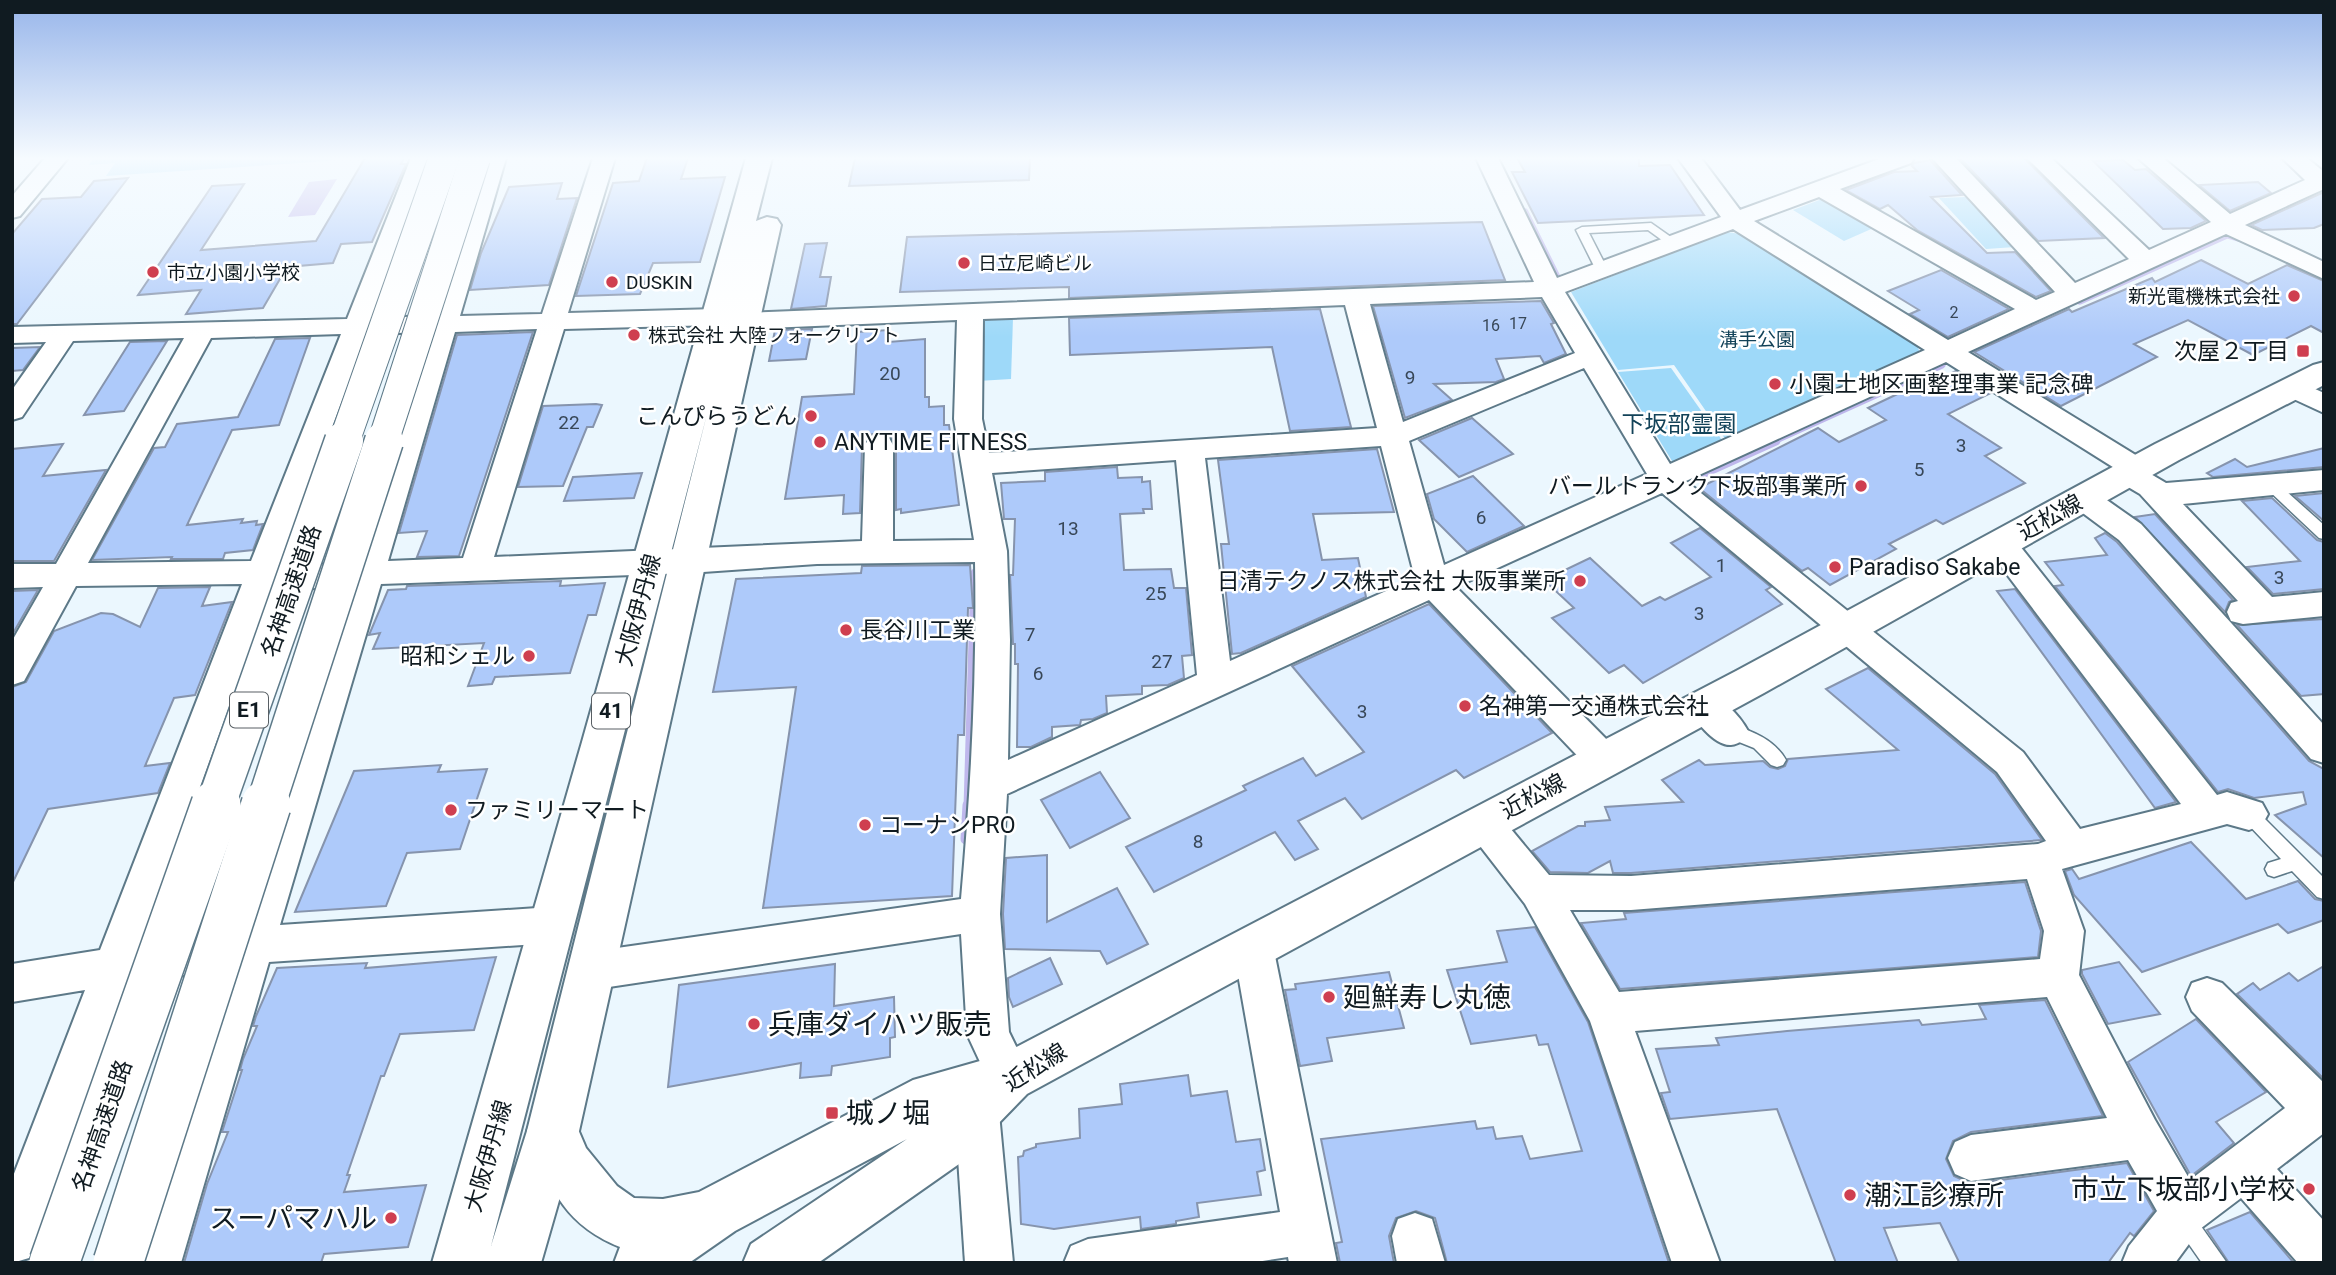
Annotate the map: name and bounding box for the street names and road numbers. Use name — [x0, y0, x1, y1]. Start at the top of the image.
street label: 近松線 — [2014, 489, 2087, 546]
street label: 名神高速道路 — [256, 522, 327, 661]
street label: 大阪伊丹線 — [611, 551, 666, 669]
road number: E1 — [230, 692, 268, 728]
road number: 41 — [592, 694, 630, 728]
street label: 近松線 — [1496, 768, 1570, 825]
street label: 近松線 — [999, 1038, 1072, 1097]
street label: 名神高速道路 — [67, 1057, 138, 1196]
street label: 大阪伊丹線 — [460, 1097, 517, 1215]

